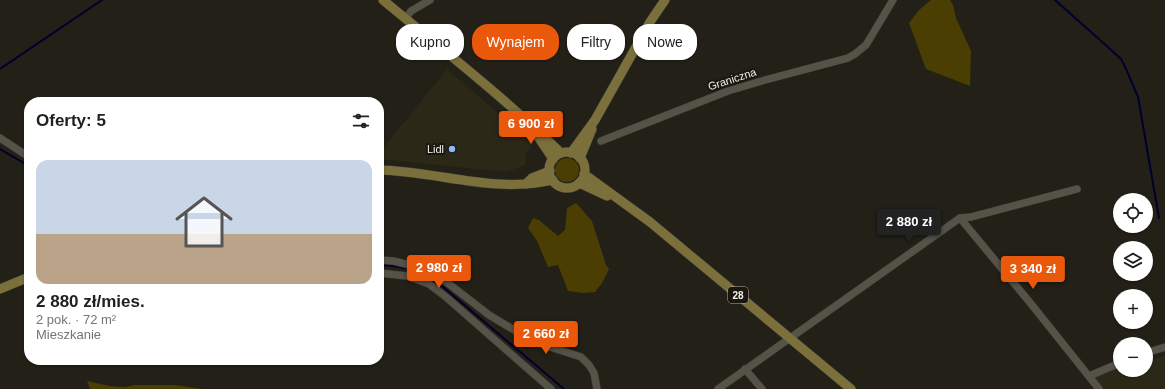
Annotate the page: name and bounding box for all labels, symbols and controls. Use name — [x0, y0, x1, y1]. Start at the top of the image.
chip: Kupno — [396, 24, 464, 60]
chip: Wynajem — [472, 24, 559, 60]
chip: Filtry — [567, 24, 625, 60]
chip: Nowe — [633, 24, 697, 60]
street label: Graniczna — [706, 65, 759, 92]
icon: filters — [350, 110, 372, 132]
text: Oferty: 5 — [36, 111, 106, 130]
pin: 6 900 zł — [490, 111, 572, 145]
text: 6 900 zł — [508, 116, 554, 131]
place label: Lidl — [427, 143, 444, 155]
marker: Lidl — [447, 144, 457, 154]
icon: home — [168, 186, 240, 258]
map controls — [1113, 193, 1153, 377]
button: locate — [1113, 193, 1153, 233]
pin: 2 880 zł — [868, 209, 950, 243]
text: 2 880 zł — [886, 214, 932, 229]
button: layers — [1113, 241, 1153, 281]
pin: 2 980 zł — [398, 255, 480, 289]
pin: 3 340 zł — [992, 256, 1074, 290]
text: 2 980 zł — [416, 260, 462, 275]
text: 3 340 zł — [1010, 261, 1056, 276]
road number: 28 — [728, 287, 748, 303]
button: + — [1113, 289, 1153, 329]
text: 2 880 zł/mies. — [36, 292, 145, 311]
text: 2 pok. · 72 m² — [36, 312, 116, 327]
pin: 2 660 zł — [505, 321, 587, 355]
text: 2 660 zł — [523, 326, 569, 341]
text: Mieszkanie — [36, 327, 101, 342]
button: − — [1113, 337, 1153, 377]

